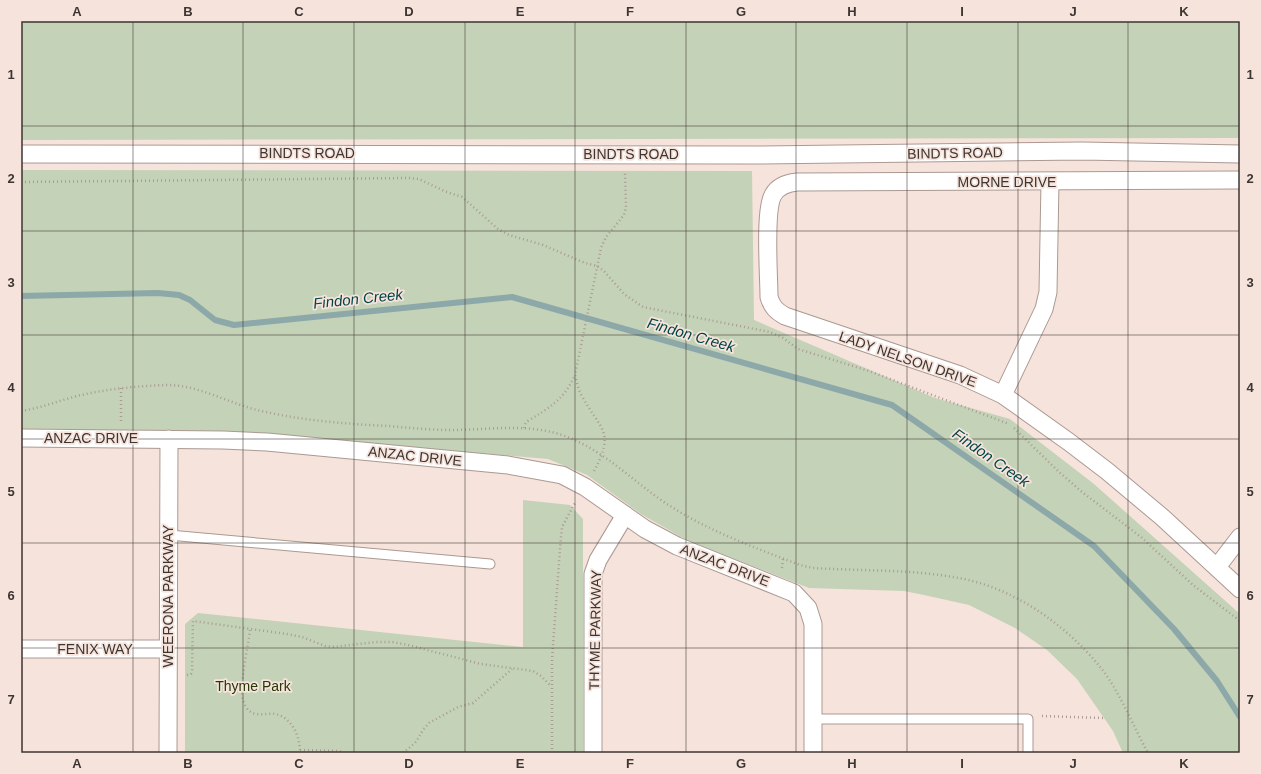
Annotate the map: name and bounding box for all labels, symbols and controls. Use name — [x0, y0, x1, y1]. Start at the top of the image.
text: A — [72, 4, 82, 19]
text: B — [183, 4, 193, 19]
text: C — [294, 4, 304, 19]
text: D — [404, 4, 414, 19]
text: E — [516, 4, 525, 19]
text: F — [626, 4, 634, 19]
text: G — [736, 4, 746, 19]
text: H — [847, 4, 857, 19]
text: I — [960, 4, 964, 19]
text: J — [1069, 4, 1077, 19]
text: K — [1179, 4, 1189, 19]
text: 1 — [7, 67, 15, 82]
text: 1 — [1246, 67, 1254, 82]
street label: BINDTS ROAD — [907, 144, 1003, 162]
street label: BINDTS ROAD — [259, 145, 355, 161]
street label: BINDTS ROAD — [583, 146, 679, 162]
text: 2 — [7, 171, 15, 186]
text: 2 — [1246, 171, 1254, 186]
street label: MORNE DRIVE — [958, 174, 1056, 190]
text: 3 — [7, 275, 15, 290]
text: 3 — [1246, 275, 1254, 290]
water label: Findon Creek — [312, 285, 405, 312]
water label: Findon Creek — [646, 314, 738, 356]
street label: LADY NELSON DRIVE — [837, 328, 979, 390]
text: 4 — [7, 380, 15, 395]
text: 4 — [1246, 380, 1254, 395]
water label: Findon Creek — [950, 425, 1034, 491]
street label: ANZAC DRIVE — [44, 430, 138, 446]
street label: ANZAC DRIVE — [367, 443, 463, 469]
text: 5 — [7, 484, 15, 499]
text: 5 — [1246, 484, 1254, 499]
street label: WEERONA PARKWAY — [160, 524, 176, 667]
street label: ANZAC DRIVE — [678, 541, 772, 589]
street label: THYME PARKWAY — [586, 569, 604, 690]
text: 6 — [7, 588, 15, 603]
text: 6 — [1246, 588, 1254, 603]
street label: FENIX WAY — [57, 641, 133, 657]
park label: Thyme Park — [215, 678, 292, 694]
text: 7 — [7, 692, 15, 707]
text: 7 — [1246, 692, 1254, 707]
text: A — [72, 756, 82, 771]
text: B — [183, 756, 193, 771]
text: C — [294, 756, 304, 771]
text: D — [404, 756, 414, 771]
text: E — [516, 756, 525, 771]
text: F — [626, 756, 634, 771]
text: G — [736, 756, 746, 771]
text: H — [847, 756, 857, 771]
text: I — [960, 756, 964, 771]
text: J — [1069, 756, 1077, 771]
text: K — [1179, 756, 1189, 771]

